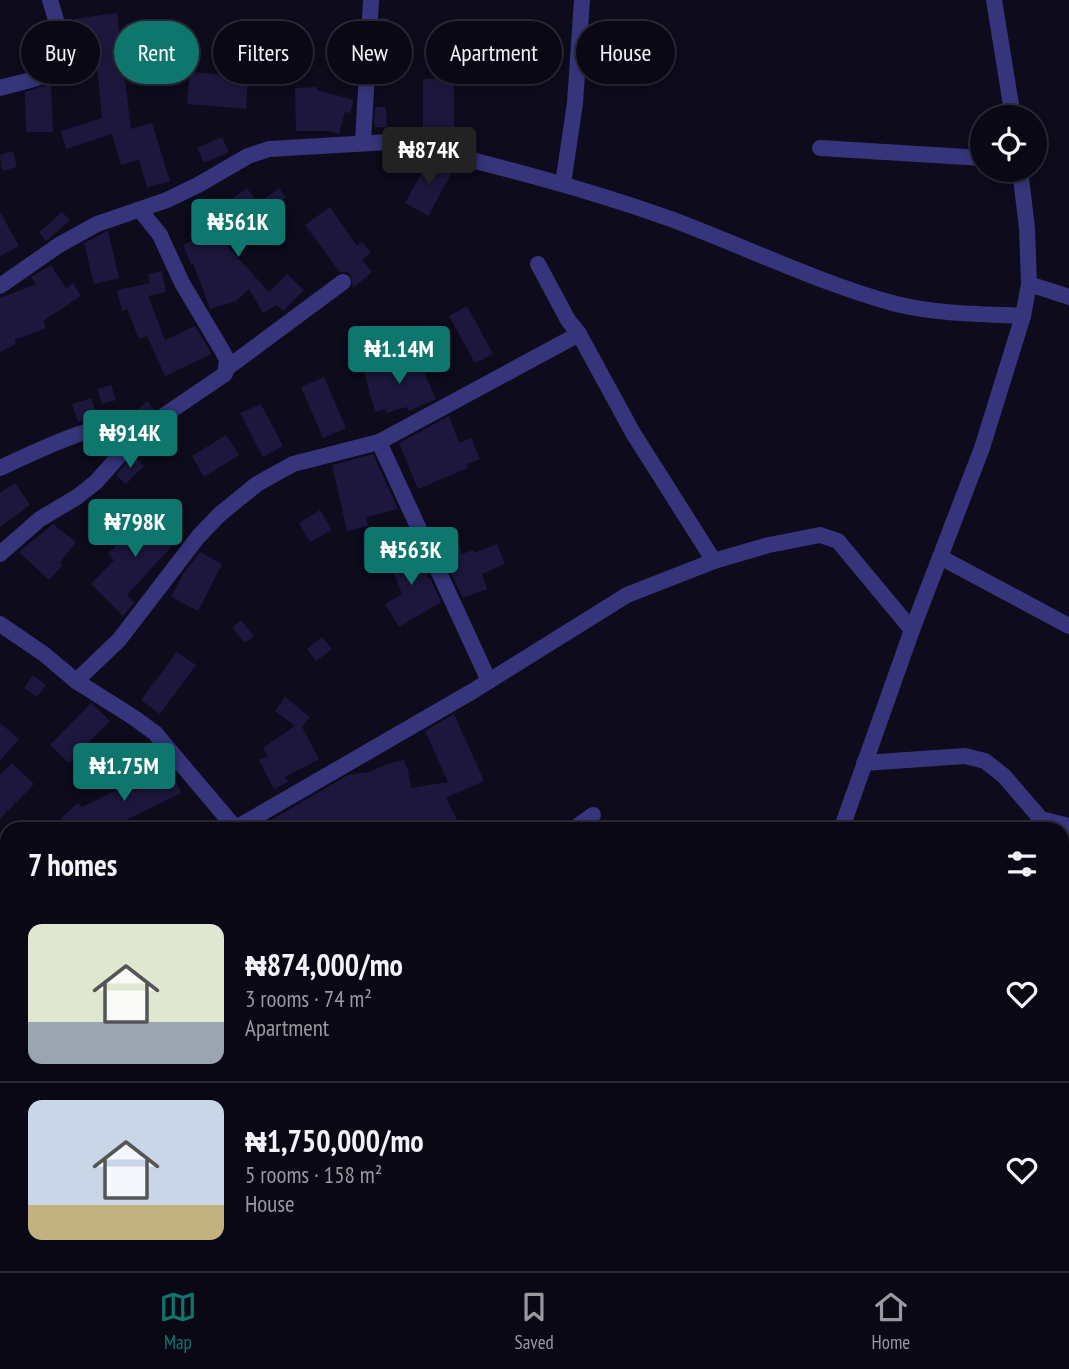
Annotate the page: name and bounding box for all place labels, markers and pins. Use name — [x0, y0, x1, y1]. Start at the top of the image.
pin: ₦874K — [380, 128, 478, 187]
pin: ₦561K — [189, 200, 287, 259]
pin: ₦1.14M — [342, 326, 456, 386]
pin: ₦914K — [81, 410, 179, 470]
pin: ₦798K — [86, 500, 184, 559]
pin: ₦563K — [362, 528, 460, 587]
pin: ₦1.75M — [67, 744, 181, 803]

